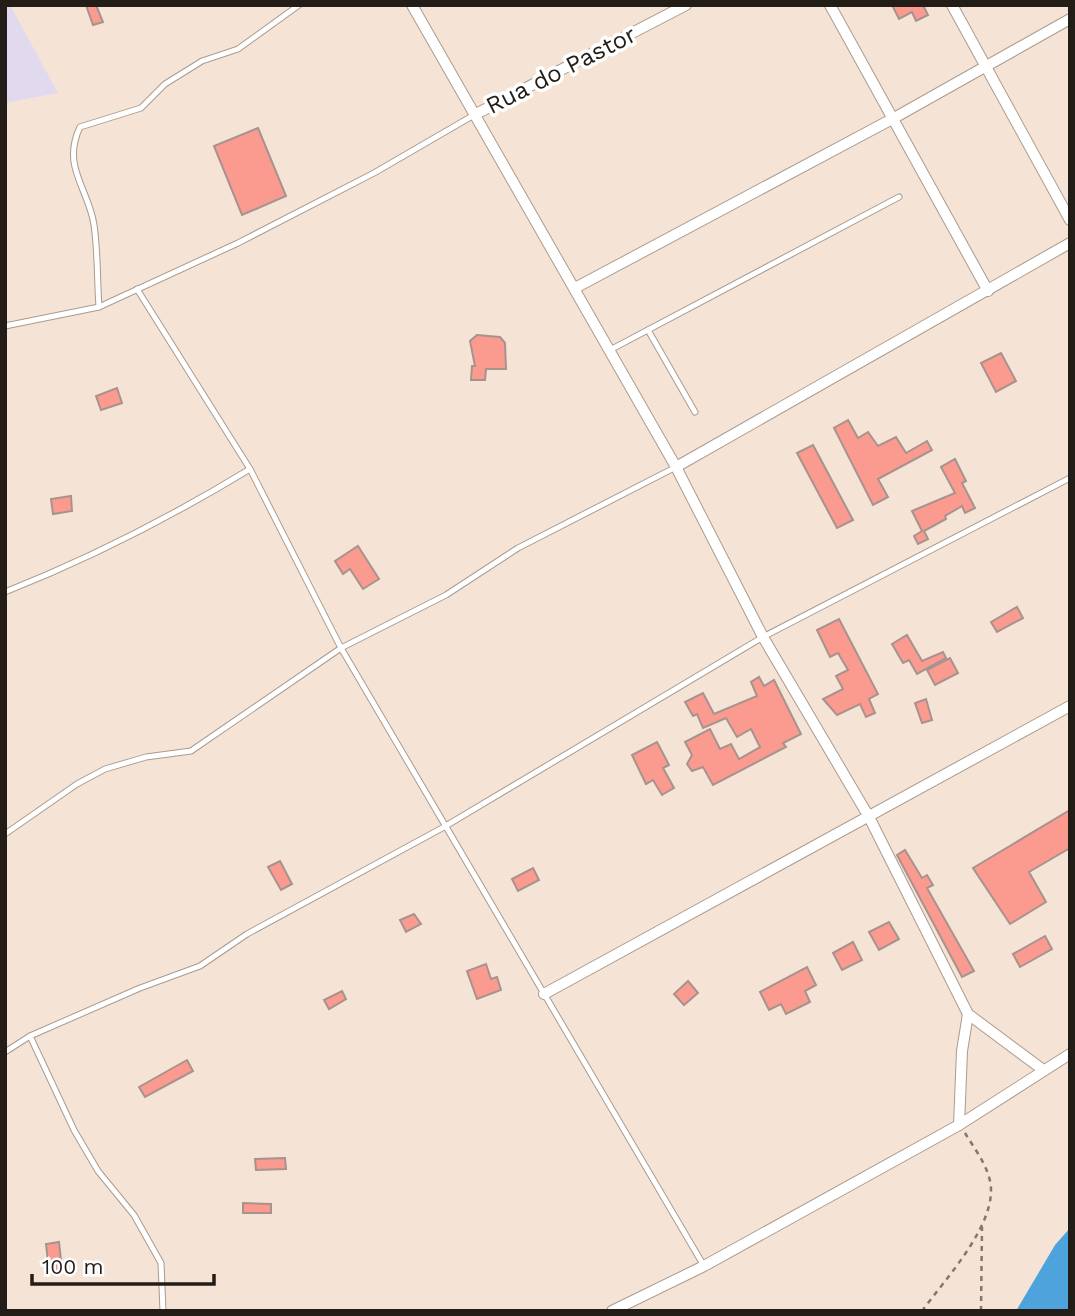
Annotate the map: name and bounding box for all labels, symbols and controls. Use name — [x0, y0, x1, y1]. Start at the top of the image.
street label: Rua do Pastor — [481, 20, 641, 120]
scale bar — [32, 1242, 214, 1286]
text: 100 m — [42, 1254, 104, 1279]

